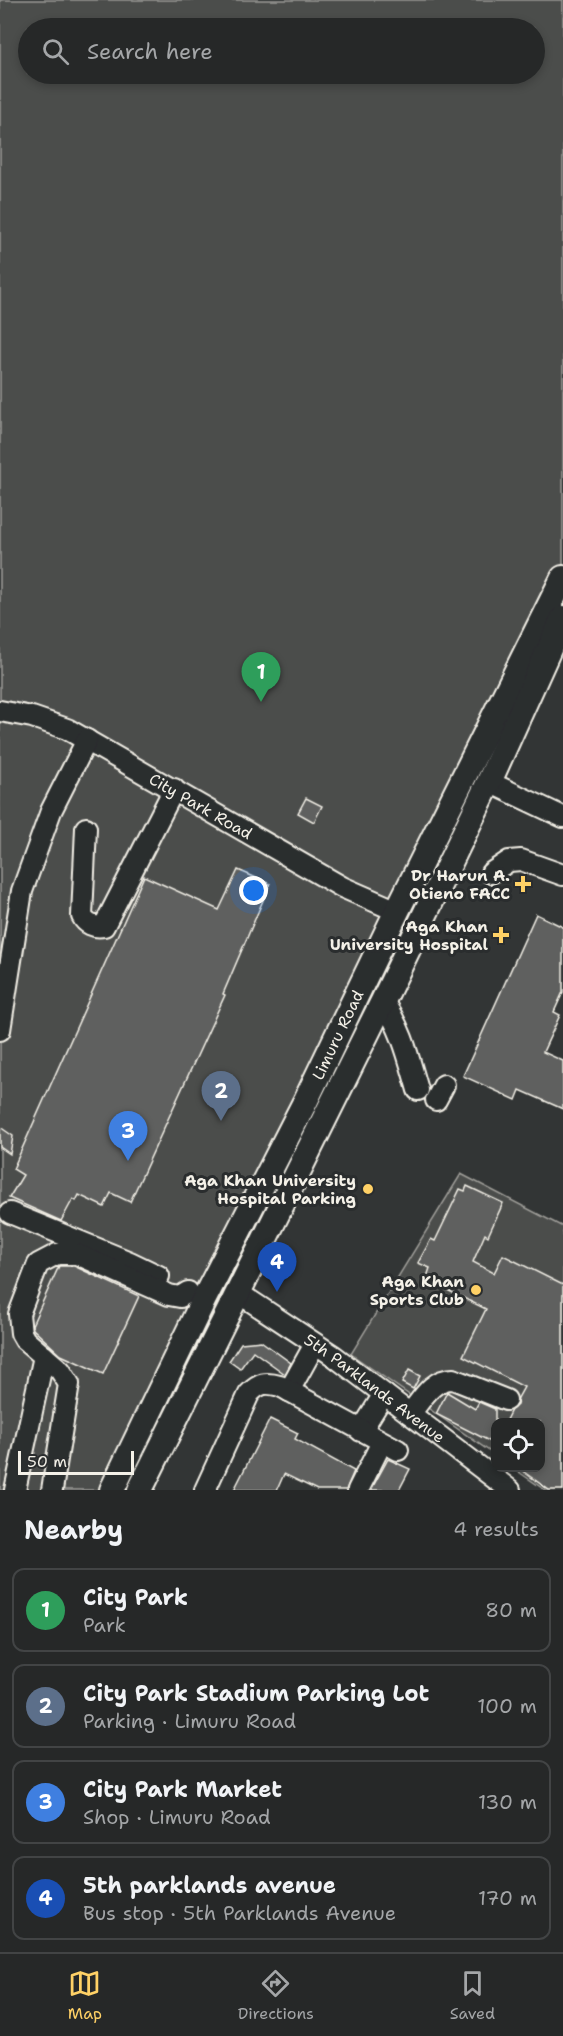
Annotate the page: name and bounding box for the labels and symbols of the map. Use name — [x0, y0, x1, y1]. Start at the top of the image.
pin: 1 — [242, 652, 280, 702]
street label: City Park Road — [145, 768, 256, 844]
place label: Dr Harun A. Otieno FACC — [409, 865, 510, 904]
marker: Dr Harun A. Otieno FACC — [514, 875, 532, 893]
your location — [239, 876, 268, 905]
place label: Aga Khan University Hospital — [330, 916, 488, 955]
marker: Aga Khan University Hospital — [492, 926, 510, 944]
street label: Limuru Road — [307, 987, 368, 1083]
pin: 2 — [202, 1072, 240, 1121]
pin: 3 — [108, 1112, 148, 1161]
place label: Aga Khan University Hospital Parking — [184, 1170, 356, 1209]
marker: Aga Khan University Hospital Parking — [361, 1182, 375, 1196]
pin: 4 — [258, 1242, 296, 1292]
place label: Aga Khan Sports Club — [370, 1271, 464, 1310]
marker: Aga Khan Sports Club — [469, 1283, 483, 1297]
street label: 5th Parklands Avenue — [300, 1329, 449, 1448]
scale bar — [18, 1448, 134, 1476]

